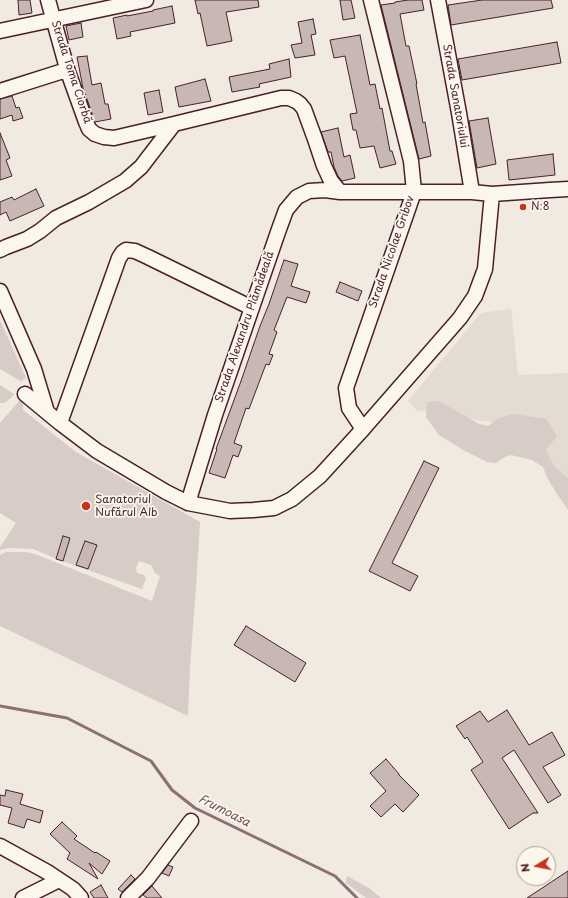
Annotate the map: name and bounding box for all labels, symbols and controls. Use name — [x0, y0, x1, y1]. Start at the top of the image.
street label: Strada Toma Ciorbă — [48, 19, 94, 125]
street label: Strada Sanatoriului — [439, 43, 471, 149]
street label: Strada Nicolae Gribov — [367, 194, 417, 310]
place label: N:8 — [531, 200, 550, 214]
marker: N:8 — [518, 202, 528, 212]
street label: Strada Alexandru Plămădeală — [213, 250, 277, 404]
place label: Sanatoriul Nufărul Alb — [95, 493, 158, 519]
marker: Sanatoriul Nufărul Alb — [80, 500, 92, 512]
water label: Frumoasa — [196, 792, 252, 830]
north arrow — [516, 846, 556, 886]
text: N — [516, 862, 534, 874]

